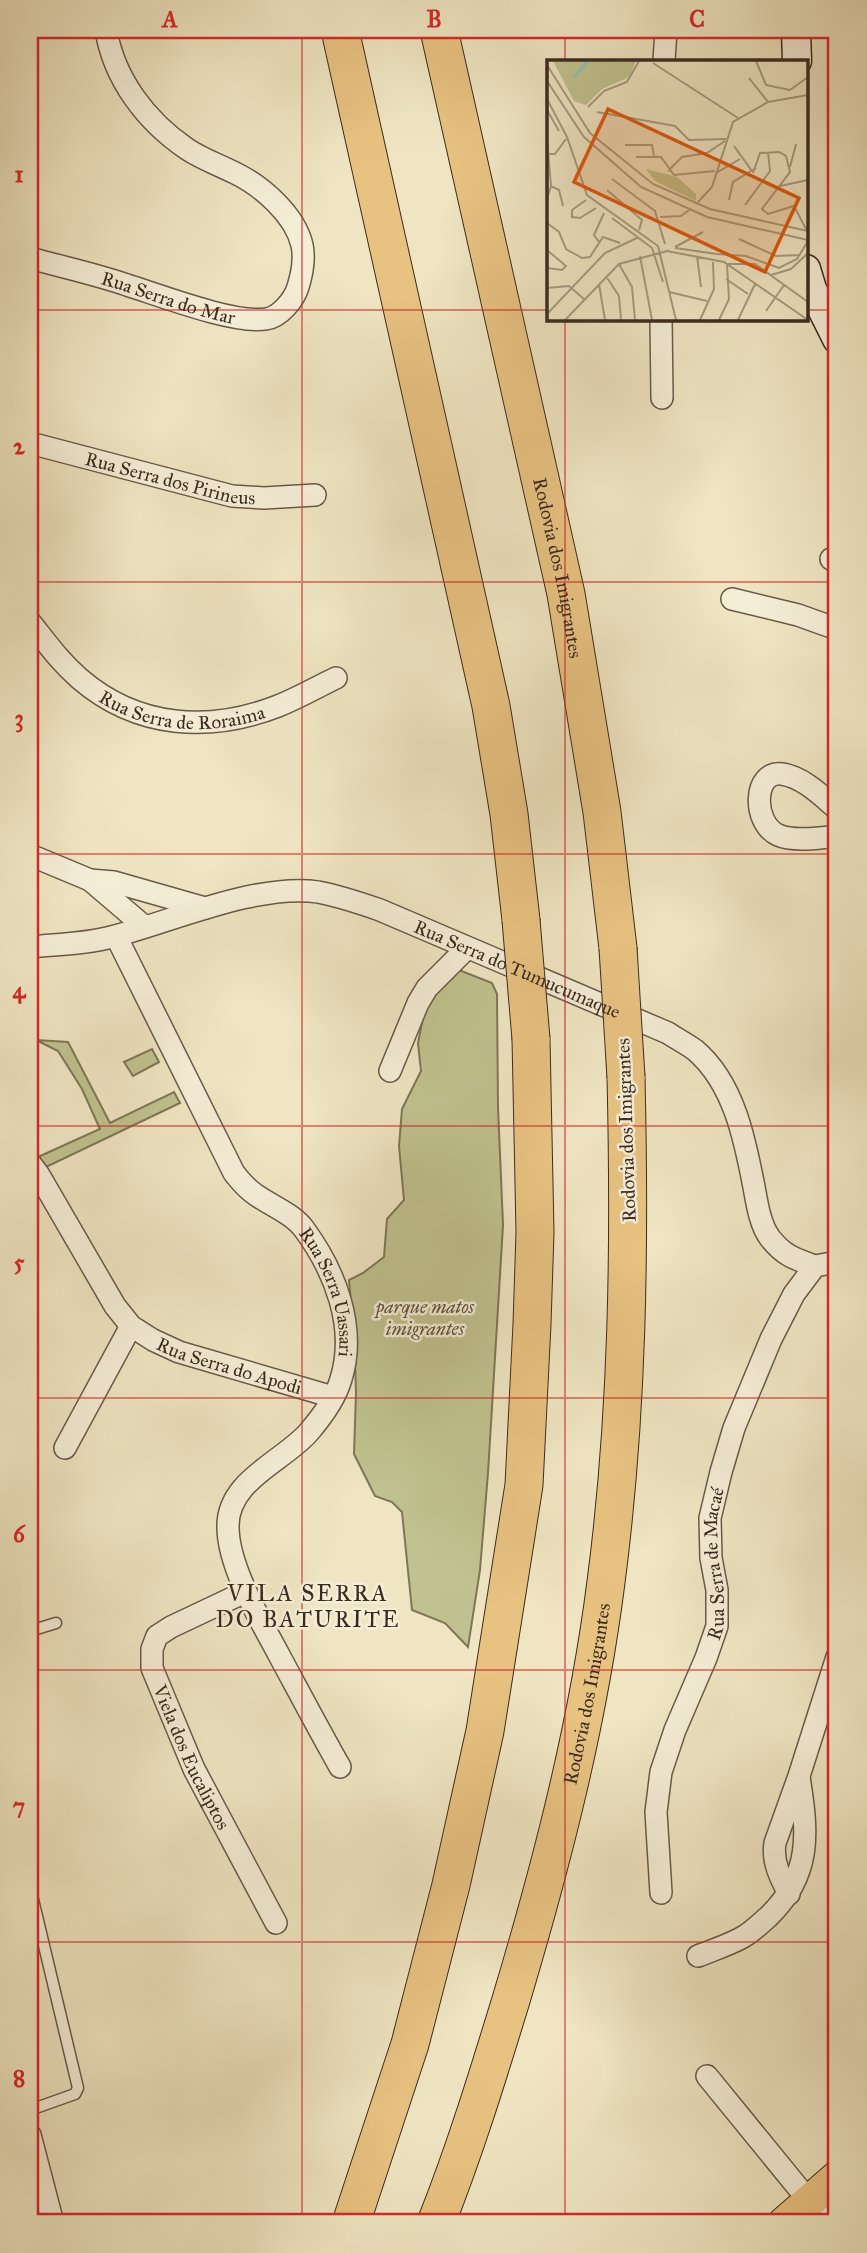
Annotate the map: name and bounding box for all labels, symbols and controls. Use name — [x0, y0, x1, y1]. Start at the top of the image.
text: A — [160, 5, 178, 33]
text: B — [426, 5, 442, 33]
text: C — [689, 5, 705, 33]
inset map — [547, 60, 808, 320]
text: 1 — [14, 160, 24, 188]
street label: Rua Serra do Mar — [99, 266, 238, 329]
text: 2 — [13, 432, 25, 460]
street label: Rua Serra dos Pirineus — [83, 447, 256, 509]
street label: Rodovia dos Imigrantes — [529, 475, 588, 660]
street label: Rua Serra de Roraima — [95, 685, 268, 734]
text: 3 — [14, 704, 24, 733]
street label: Rua Serra do Tumucumaque — [411, 914, 624, 1023]
text: 4 — [13, 976, 27, 1004]
street label: Rodovia dos Imigrantes — [611, 1038, 642, 1222]
street label: Rua Serra Uassari — [295, 1222, 358, 1358]
text: 5 — [14, 1248, 25, 1276]
park label: parque matos imigrantes — [373, 1295, 475, 1340]
street label: Rua Serra do Apodi — [153, 1332, 305, 1399]
street label: Rua Serra de Macaé — [699, 1485, 729, 1643]
text: 6 — [13, 1520, 26, 1548]
district label: VILA SERRA DO BATURITE — [216, 1579, 400, 1633]
street label: Rodovia dos Imigrantes — [558, 1602, 615, 1787]
street label: Viela dos Eucaliptos — [148, 1680, 236, 1833]
text: 7 — [13, 1792, 25, 1820]
text: 8 — [13, 2064, 25, 2092]

